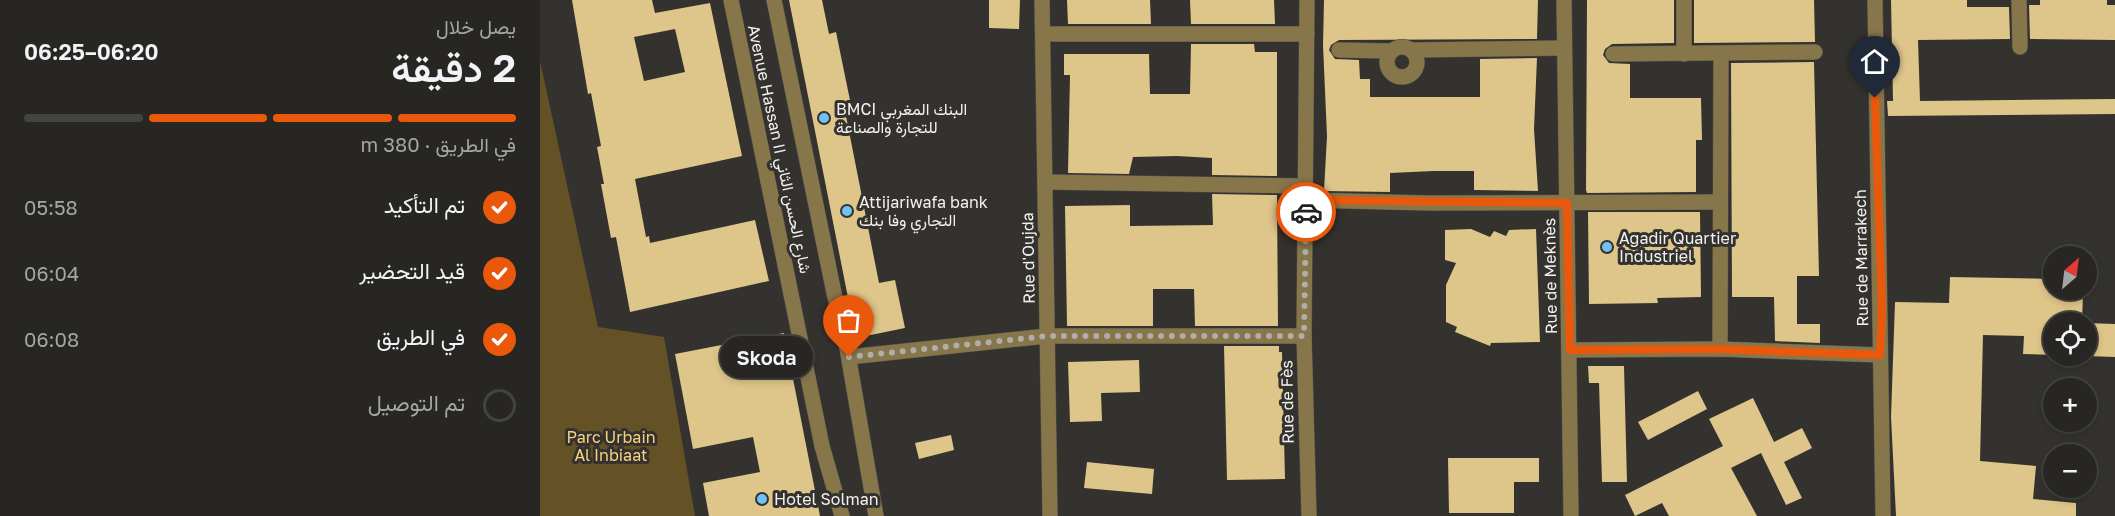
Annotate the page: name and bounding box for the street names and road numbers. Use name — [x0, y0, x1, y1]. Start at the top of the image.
street label: Avenue Hassan II شارع الحسن الثاني — [740, 23, 816, 276]
street label: Rue de Marrakech — [1850, 189, 1872, 327]
street label: Rue d'Oujda — [1017, 212, 1039, 304]
street label: Rue de Meknès — [1539, 218, 1561, 334]
street label: Rue de Fès — [1276, 360, 1298, 444]

